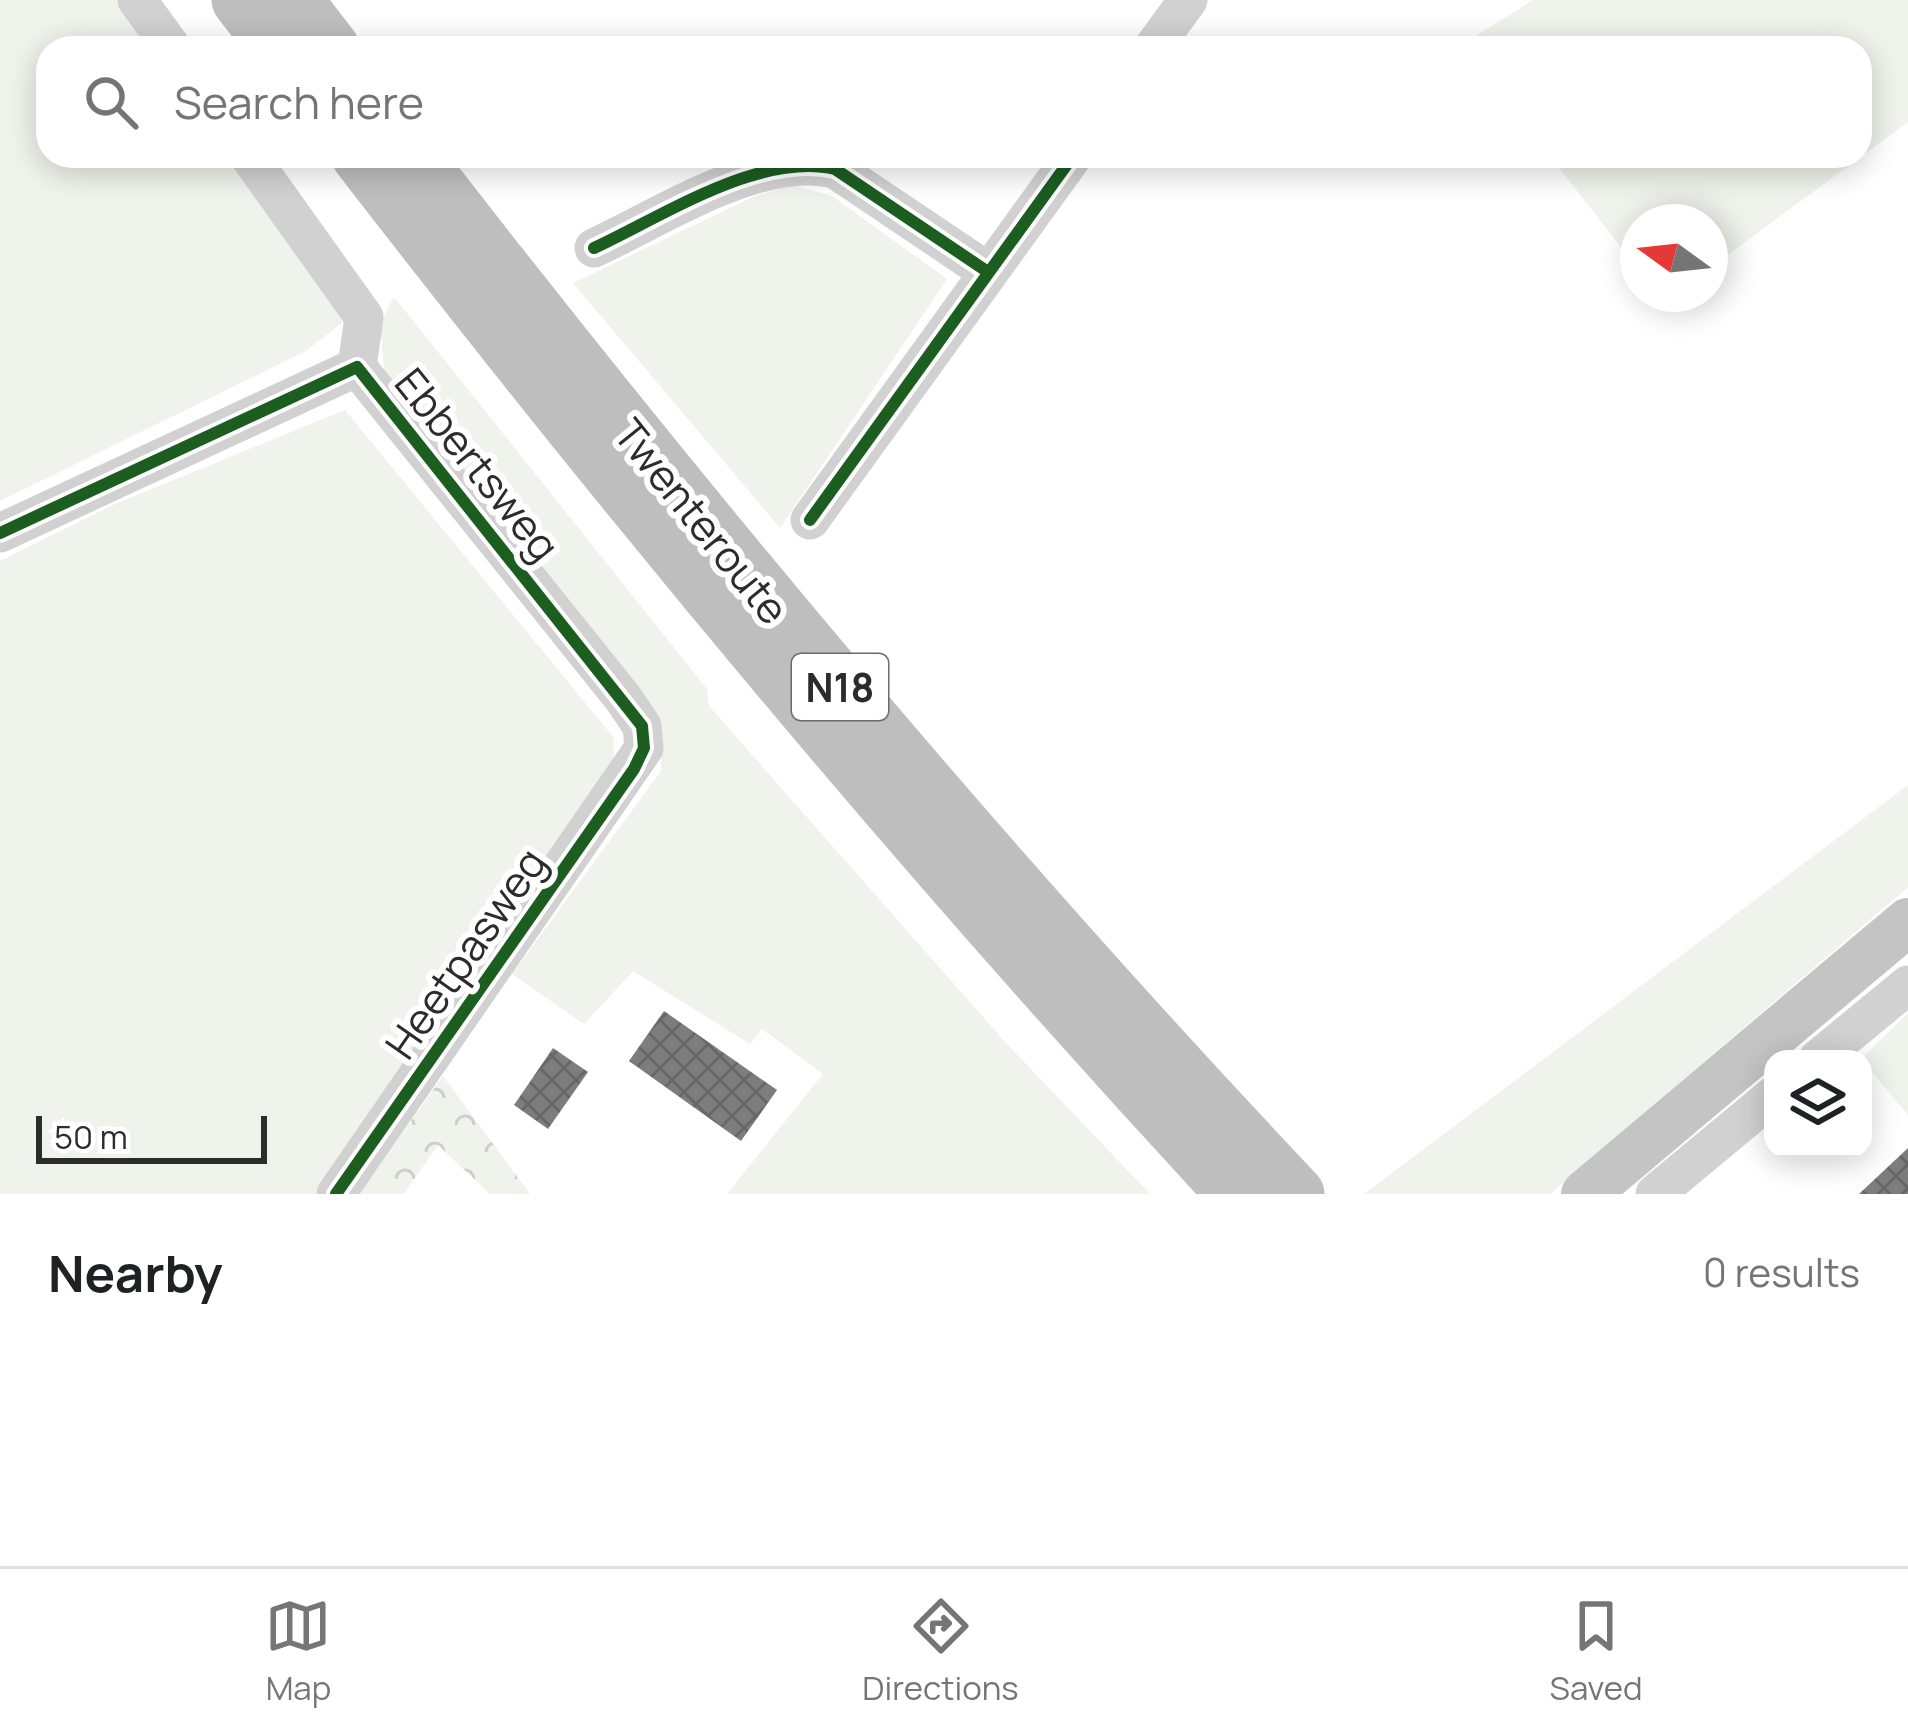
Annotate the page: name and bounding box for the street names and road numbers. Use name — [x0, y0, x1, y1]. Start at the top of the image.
street label: Ebbertsweg — [382, 356, 574, 572]
street label: Twenteroute — [601, 406, 803, 636]
road number: N18 — [792, 654, 888, 720]
street label: Heetpasweg — [371, 836, 559, 1070]

